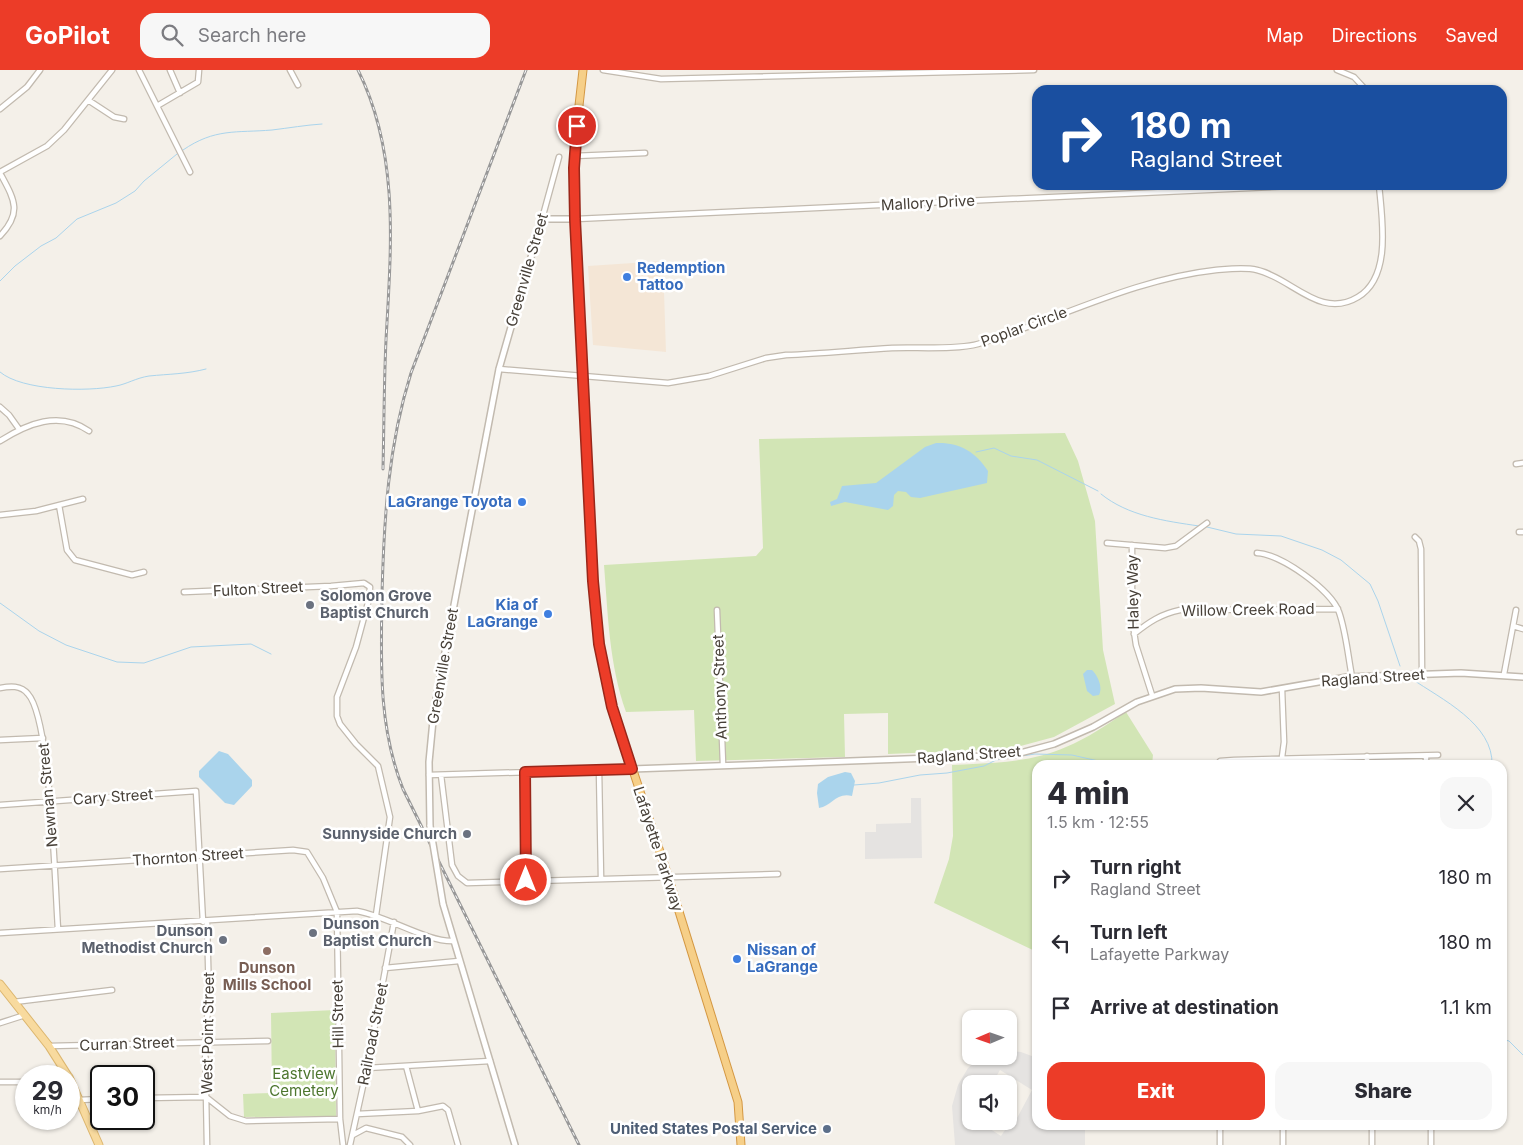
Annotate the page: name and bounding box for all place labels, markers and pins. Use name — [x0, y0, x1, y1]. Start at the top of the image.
pin — [556, 105, 598, 147]
place label: Redemption Tattoo — [637, 258, 725, 294]
marker: Redemption Tattoo — [621, 271, 633, 283]
place label: LaGrange Toyota — [388, 492, 512, 511]
marker: LaGrange Toyota — [516, 496, 528, 508]
place label: Solomon Grove Baptist Church — [320, 586, 432, 622]
place label: Kia of LaGrange — [467, 595, 538, 631]
marker: Solomon Grove Baptist Church — [304, 599, 316, 611]
marker: Kia of LaGrange — [542, 608, 554, 620]
place label: Sunnyside Church — [322, 824, 457, 843]
marker: Sunnyside Church — [461, 828, 473, 840]
place label: Dunson Baptist Church — [323, 914, 432, 950]
place label: Dunson Methodist Church — [81, 921, 213, 957]
marker: Dunson Baptist Church — [307, 927, 319, 939]
marker: Dunson Methodist Church — [217, 934, 229, 946]
place label: Nissan of LaGrange — [747, 940, 818, 976]
marker: Dunson Mills School — [261, 945, 273, 957]
marker: Nissan of LaGrange — [731, 953, 743, 965]
place label: Dunson Mills School — [223, 958, 311, 994]
place label: United States Postal Service — [610, 1119, 817, 1138]
marker: United States Postal Service — [821, 1123, 833, 1135]

